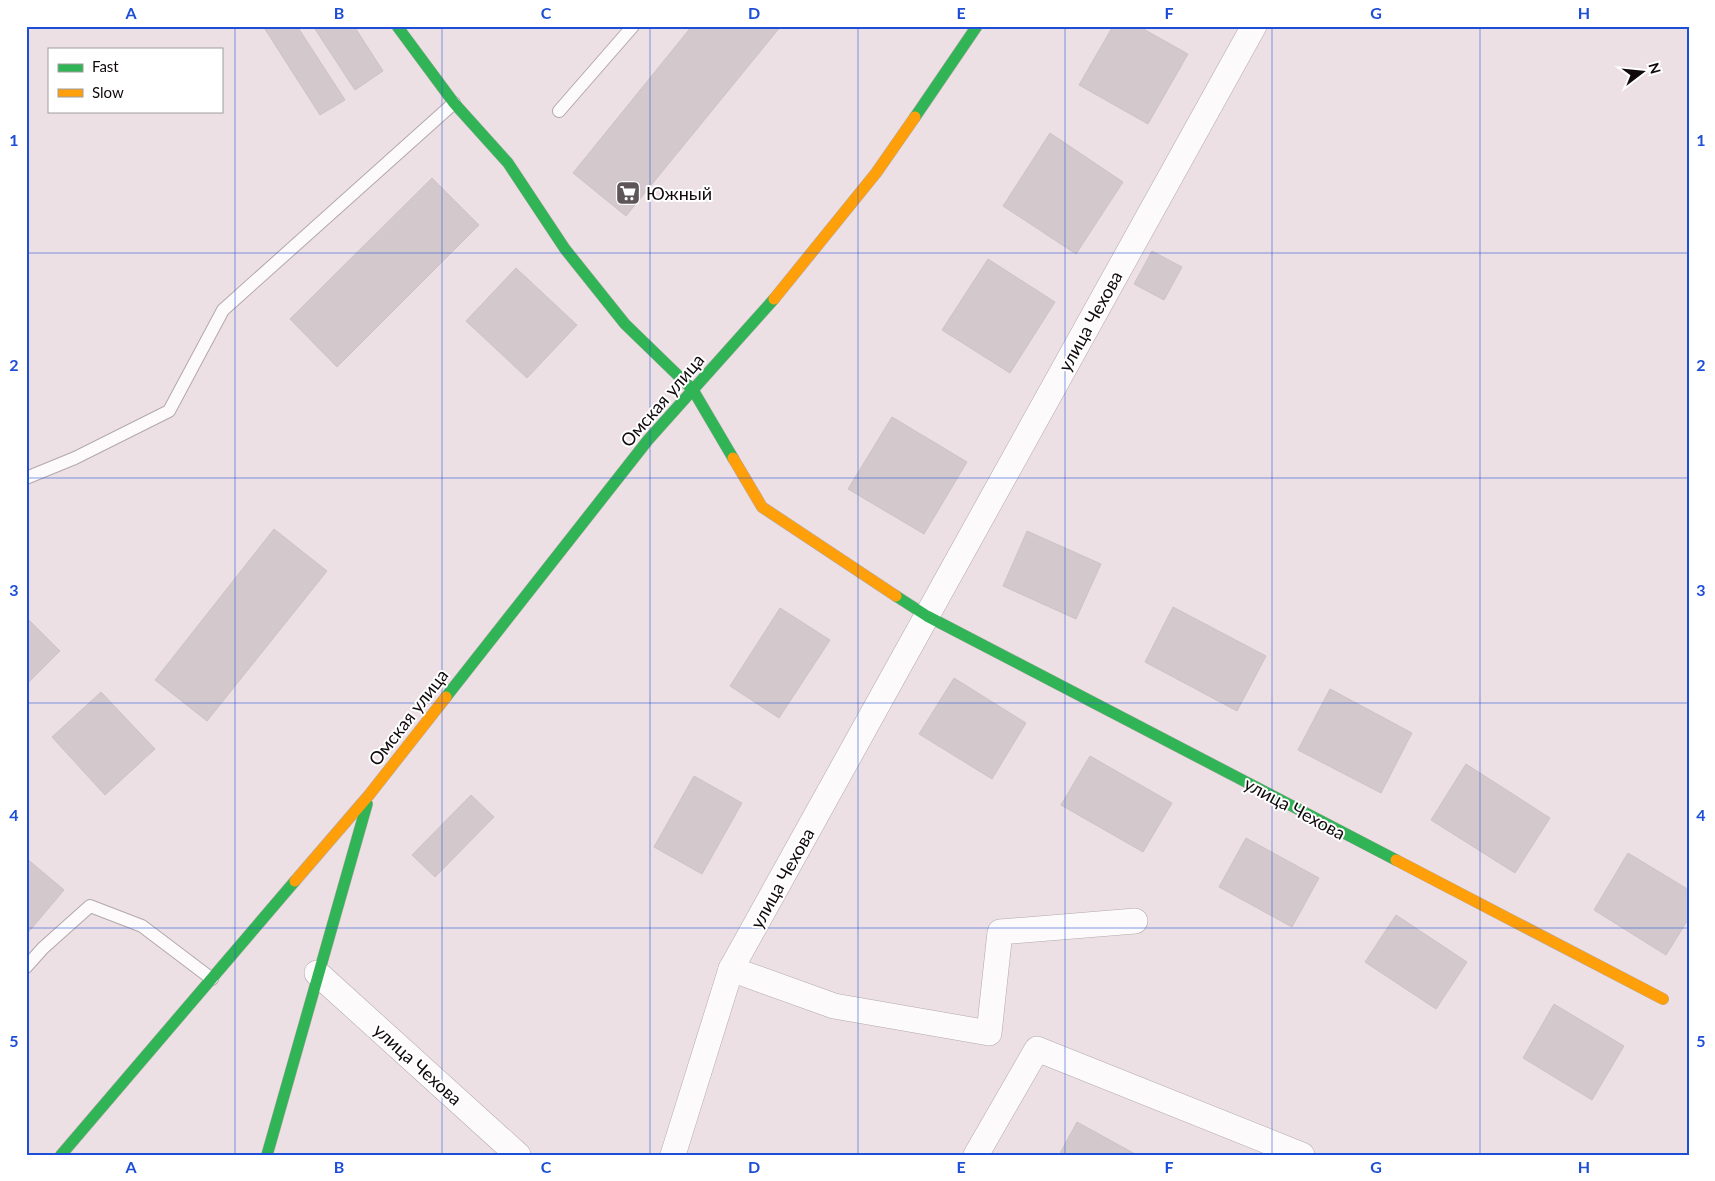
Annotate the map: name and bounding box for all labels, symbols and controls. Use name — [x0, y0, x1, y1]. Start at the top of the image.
text: A — [124, 3, 137, 22]
text: B — [334, 3, 344, 22]
text: C — [541, 3, 552, 22]
text: D — [748, 3, 760, 22]
text: E — [956, 3, 966, 22]
text: F — [1164, 3, 1174, 22]
text: G — [1370, 3, 1382, 22]
text: H — [1578, 3, 1590, 22]
legend — [48, 48, 222, 112]
north arrow — [1618, 48, 1668, 98]
text: Fast — [92, 57, 119, 75]
text: N — [1645, 61, 1665, 76]
text: Slow — [92, 83, 124, 101]
text: 1 — [9, 130, 19, 149]
text: 1 — [1696, 130, 1706, 149]
supermarket icon: Южный — [615, 180, 641, 206]
place label: Южный — [646, 182, 712, 204]
street label: улица Чехова — [1053, 267, 1127, 375]
street label: Омская улица — [616, 349, 708, 451]
text: 2 — [9, 355, 19, 374]
text: 2 — [1696, 355, 1706, 374]
text: 3 — [9, 580, 19, 599]
text: 3 — [1696, 580, 1706, 599]
street label: Омская улица — [363, 664, 453, 770]
street label: улица Чехова — [1241, 772, 1349, 844]
text: 4 — [9, 805, 19, 824]
text: 4 — [1696, 805, 1706, 824]
street label: улица Чехова — [745, 824, 819, 932]
street label: улица Чехова — [369, 1019, 467, 1109]
text: 5 — [9, 1031, 19, 1050]
text: 5 — [1696, 1031, 1706, 1050]
text: A — [124, 1157, 137, 1176]
text: B — [334, 1157, 344, 1176]
text: C — [541, 1157, 552, 1176]
text: D — [748, 1157, 760, 1176]
text: E — [956, 1157, 966, 1176]
text: F — [1164, 1157, 1174, 1176]
text: G — [1370, 1157, 1382, 1176]
text: H — [1578, 1157, 1590, 1176]

